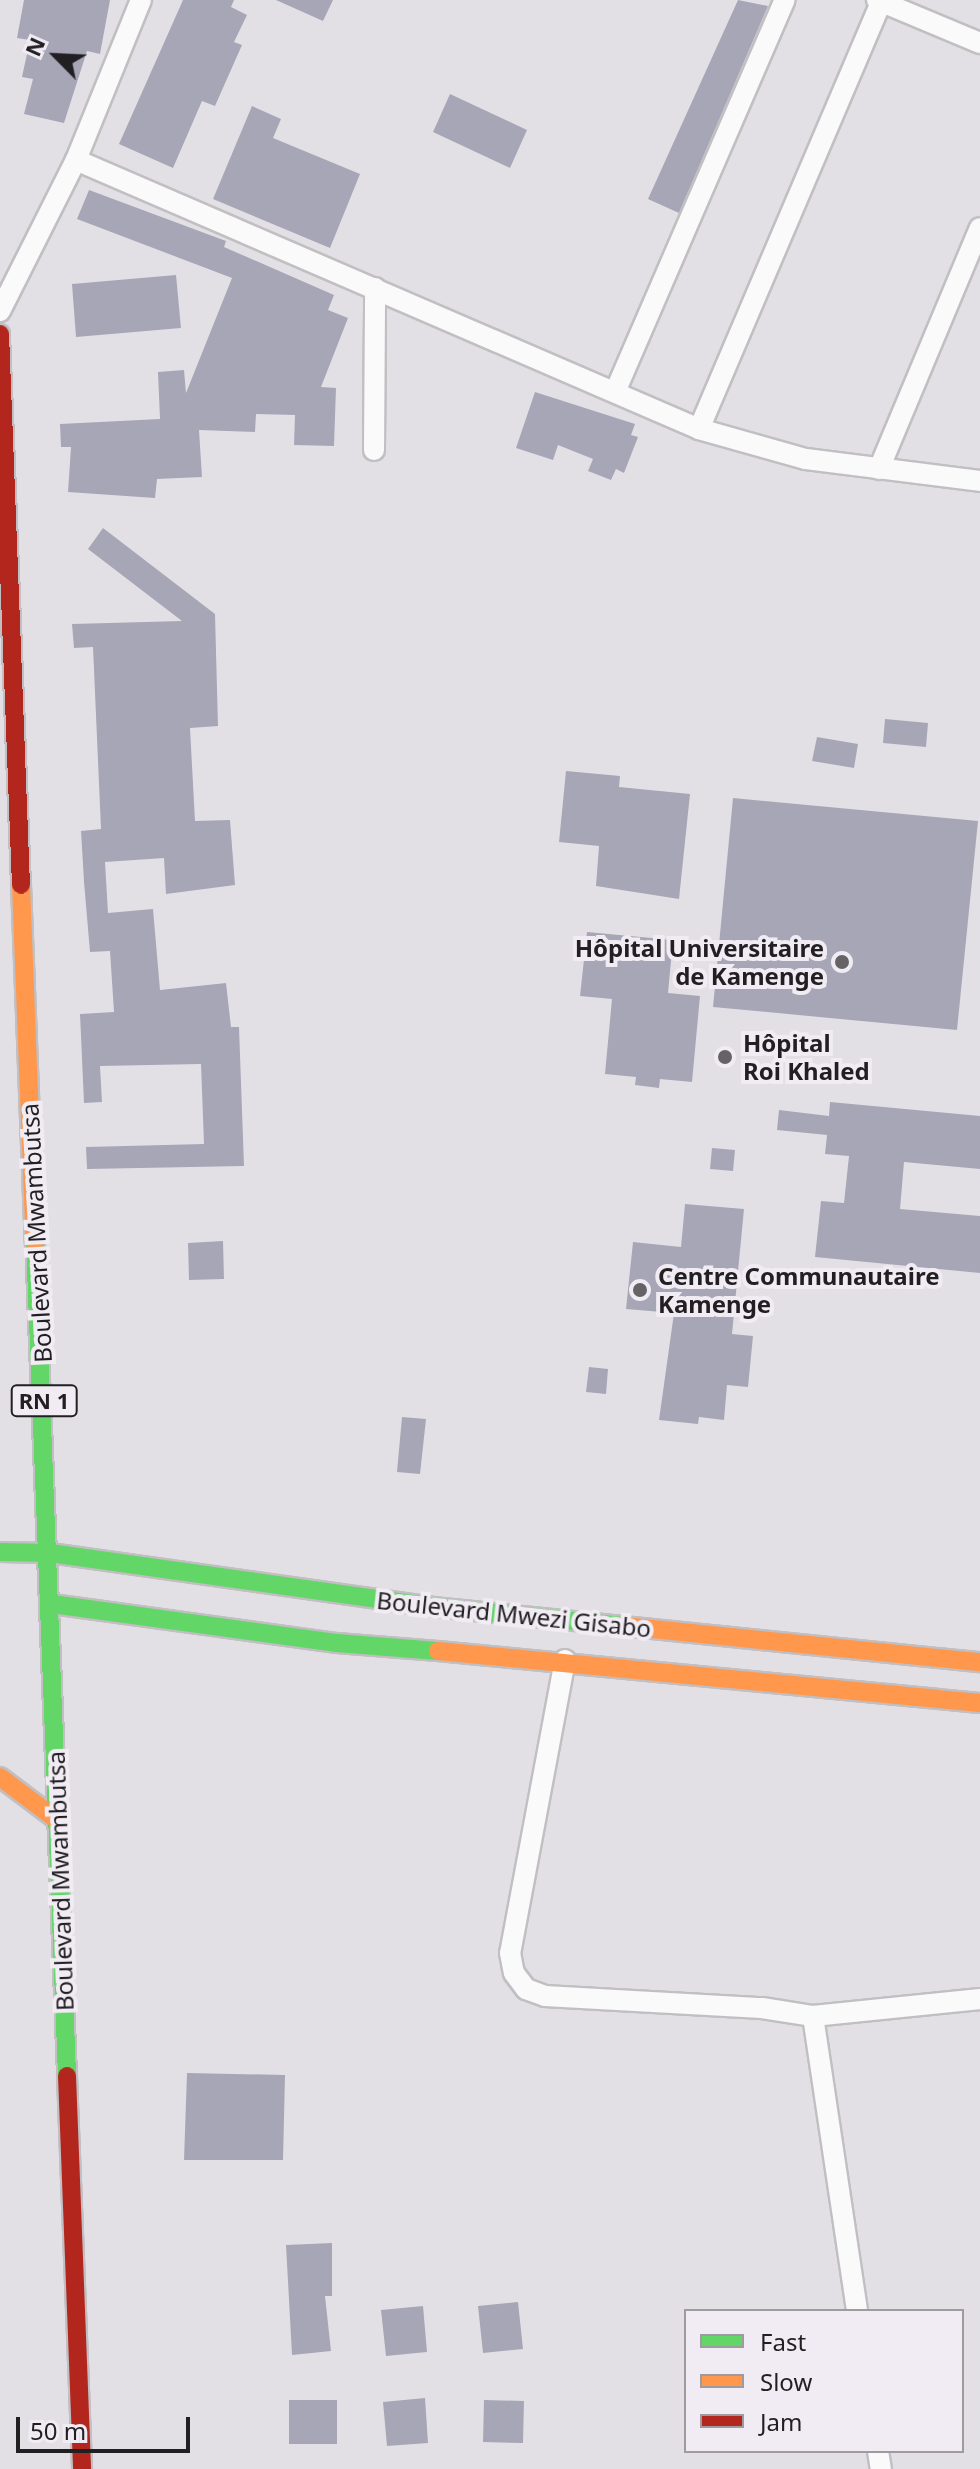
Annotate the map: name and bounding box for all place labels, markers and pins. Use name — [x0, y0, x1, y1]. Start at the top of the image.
place label: Hôpital Universitaire de Kamenge — [575, 934, 824, 990]
marker: Hôpital Universitaire de Kamenge — [831, 951, 853, 973]
place label: Hôpital Roi Khaled — [743, 1029, 870, 1085]
marker: Hôpital Roi Khaled — [714, 1046, 736, 1068]
place label: Centre Communautaire Kamenge — [658, 1262, 939, 1318]
marker: Centre Communautaire Kamenge — [629, 1279, 651, 1301]

